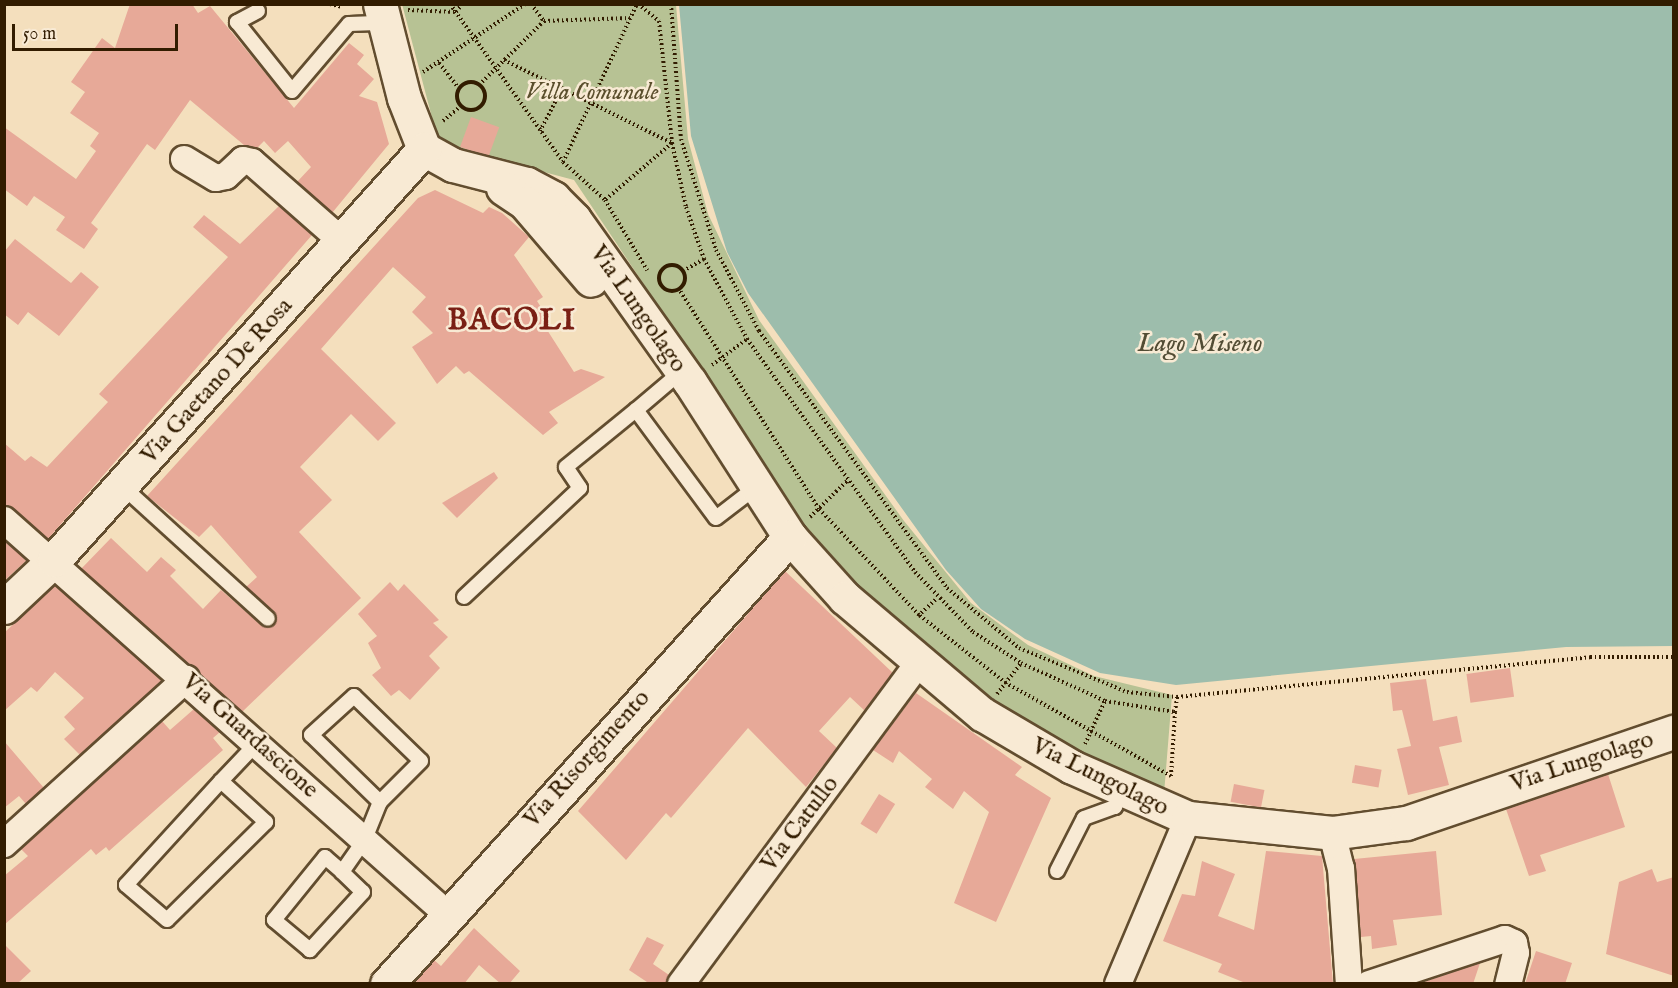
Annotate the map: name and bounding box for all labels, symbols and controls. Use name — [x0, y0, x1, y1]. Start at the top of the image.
scale bar — [15, 12, 182, 50]
text: 50 m — [23, 23, 56, 46]
park label: Villa Comunale — [526, 79, 658, 107]
street label: Via Lungolago — [584, 240, 692, 378]
street label: Via Gaetano De Rosa — [135, 292, 299, 470]
district label: BACOLI — [448, 303, 576, 339]
water label: Lago Miseno — [1138, 328, 1262, 360]
street label: Via Guardascione — [176, 667, 324, 805]
street label: Via Risorgimento — [518, 684, 656, 834]
street label: Via Lungolago — [1507, 725, 1657, 799]
street label: Via Lungolago — [1027, 731, 1173, 823]
street label: Via Catullo — [755, 771, 845, 877]

